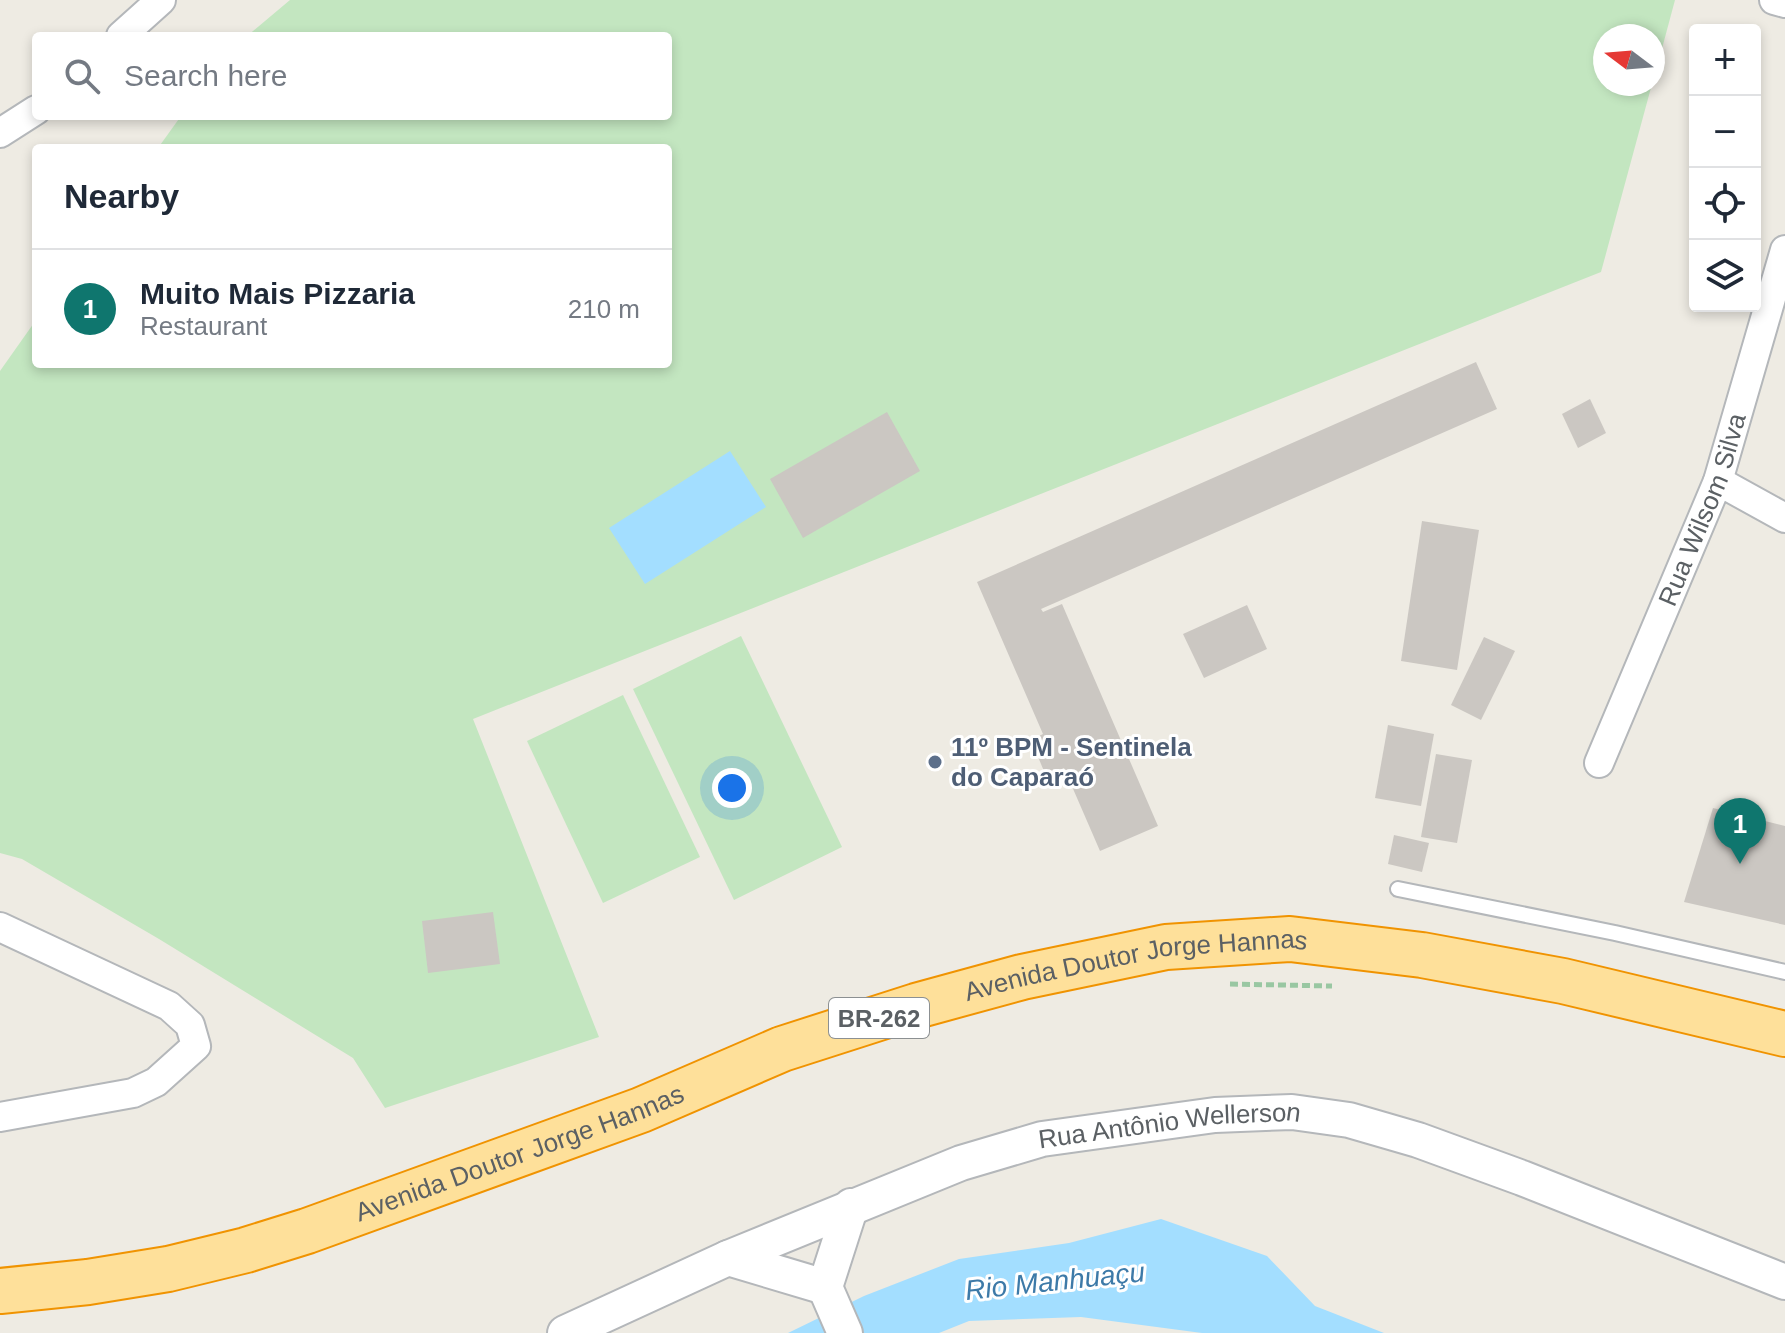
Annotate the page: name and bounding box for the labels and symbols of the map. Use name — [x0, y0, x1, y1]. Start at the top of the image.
north arrow — [1593, 24, 1665, 96]
street label: Rua Wilsom Silva — [1652, 409, 1752, 610]
place label: 11º BPM - Sentinela do Caparaó — [951, 732, 1192, 792]
marker: 11º BPM - Sentinela do Caparaó — [926, 753, 944, 771]
your location — [712, 768, 752, 808]
pin: 1 — [1714, 798, 1766, 864]
street label: Avenida Doutor Jorge Hannas — [961, 924, 1309, 1007]
road number: BR-262 — [829, 998, 929, 1038]
street label: Avenida Doutor Jorge Hannas — [351, 1078, 688, 1227]
street label: Rua Antônio Wellerson — [1036, 1096, 1303, 1154]
water label: Rio Manhuaçu — [964, 1256, 1147, 1306]

